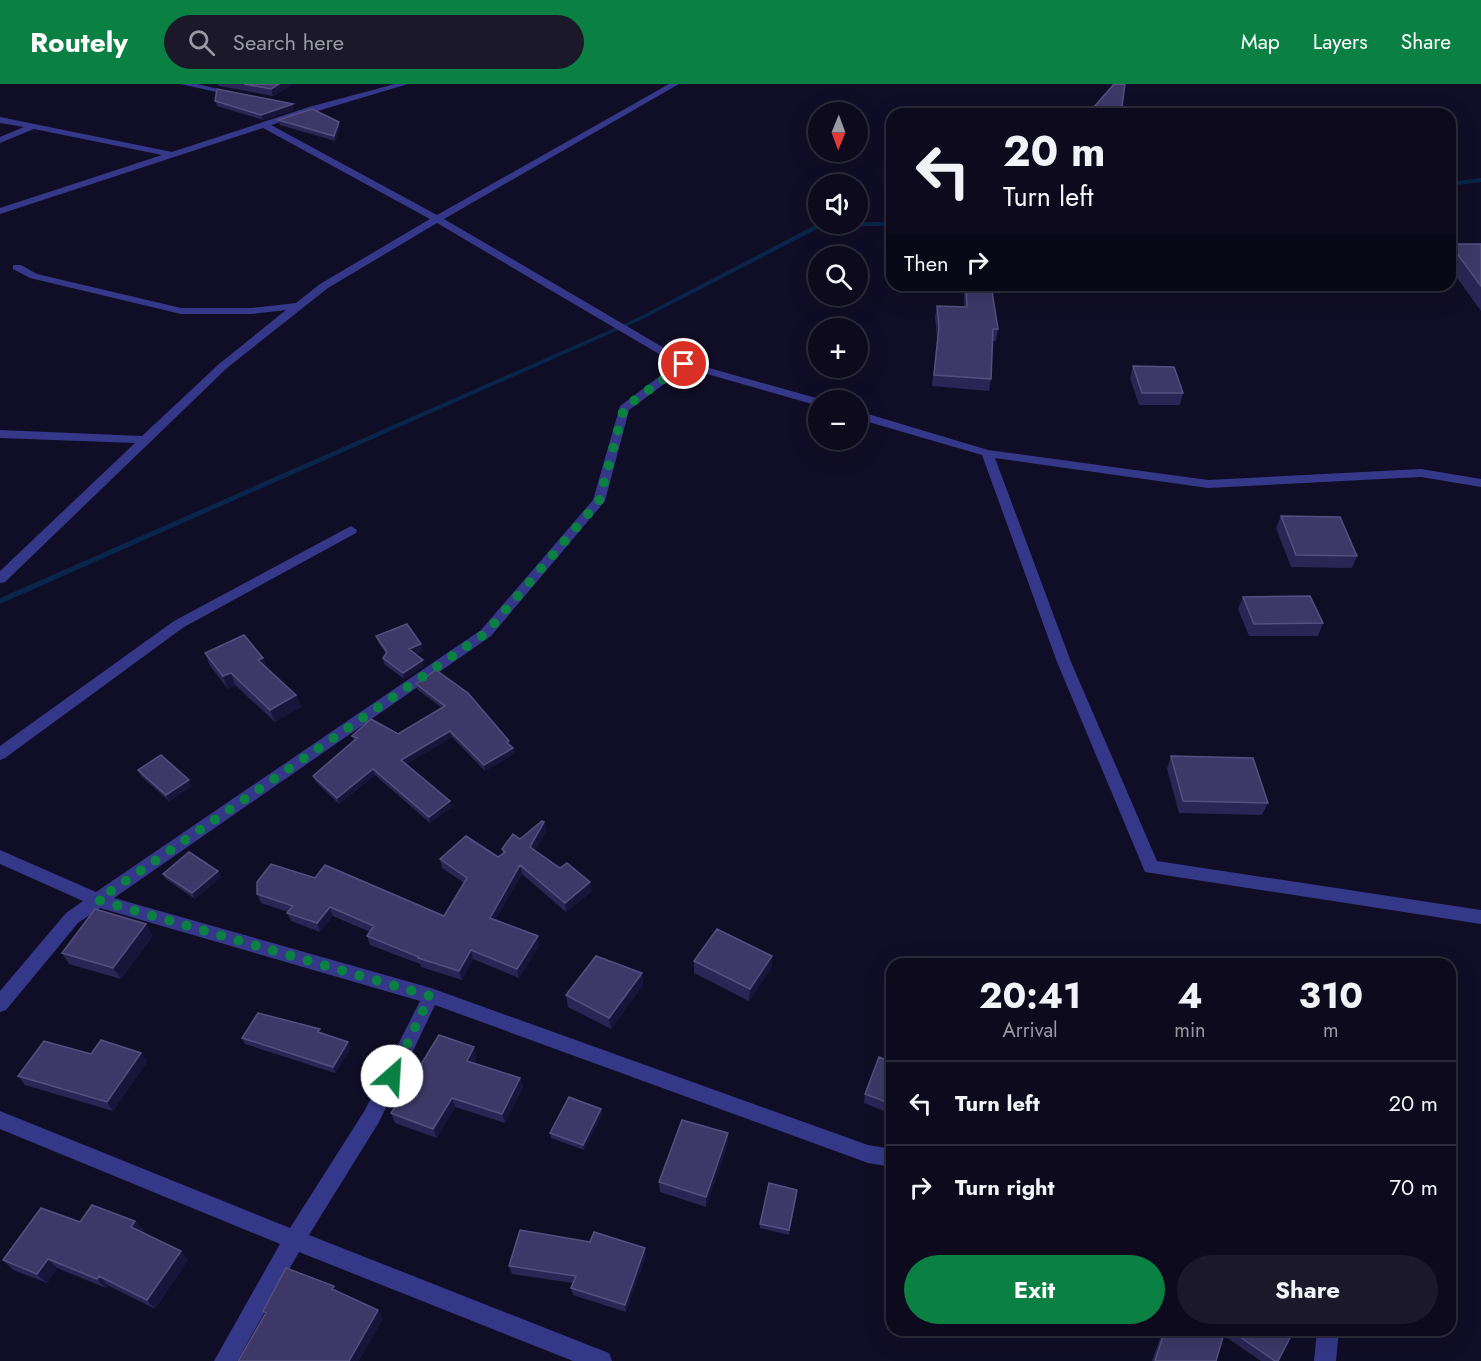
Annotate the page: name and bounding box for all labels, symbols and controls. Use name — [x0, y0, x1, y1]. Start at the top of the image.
search box — [164, 15, 584, 69]
text: Routely — [30, 22, 128, 63]
icon: search — [185, 26, 218, 59]
text: Search here — [233, 26, 344, 58]
text: Map — [1241, 27, 1280, 57]
text: Layers — [1313, 27, 1368, 57]
text: Share — [1401, 27, 1451, 57]
north arrow — [808, 102, 868, 162]
map controls — [808, 102, 868, 450]
text: 20 m — [1003, 121, 1105, 182]
icon: left — [904, 132, 982, 210]
button: sound — [808, 174, 868, 234]
text: Turn left — [1003, 177, 1093, 216]
button: search — [808, 246, 868, 306]
icon: right — [961, 246, 994, 279]
text: Then — [904, 247, 949, 279]
button: + — [808, 318, 868, 378]
pin — [658, 338, 709, 389]
icon: arrive — [667, 347, 700, 380]
button: − — [808, 390, 868, 450]
text: 20:41 — [979, 969, 1081, 1021]
text: 4 — [1177, 969, 1203, 1021]
text: 310 — [1299, 969, 1363, 1021]
text: Arrival — [1003, 1016, 1058, 1045]
text: min — [1174, 1016, 1206, 1045]
text: m — [1323, 1016, 1339, 1045]
position arrow — [360, 1044, 424, 1108]
icon: left — [904, 1087, 937, 1120]
text: Turn left — [955, 1087, 1040, 1119]
text: 20 m — [1389, 1087, 1438, 1119]
icon: right — [904, 1171, 937, 1204]
text: Turn right — [955, 1171, 1055, 1203]
text: 70 m — [1389, 1171, 1438, 1203]
button: Exit — [904, 1255, 1165, 1324]
button: Share — [1177, 1255, 1438, 1324]

